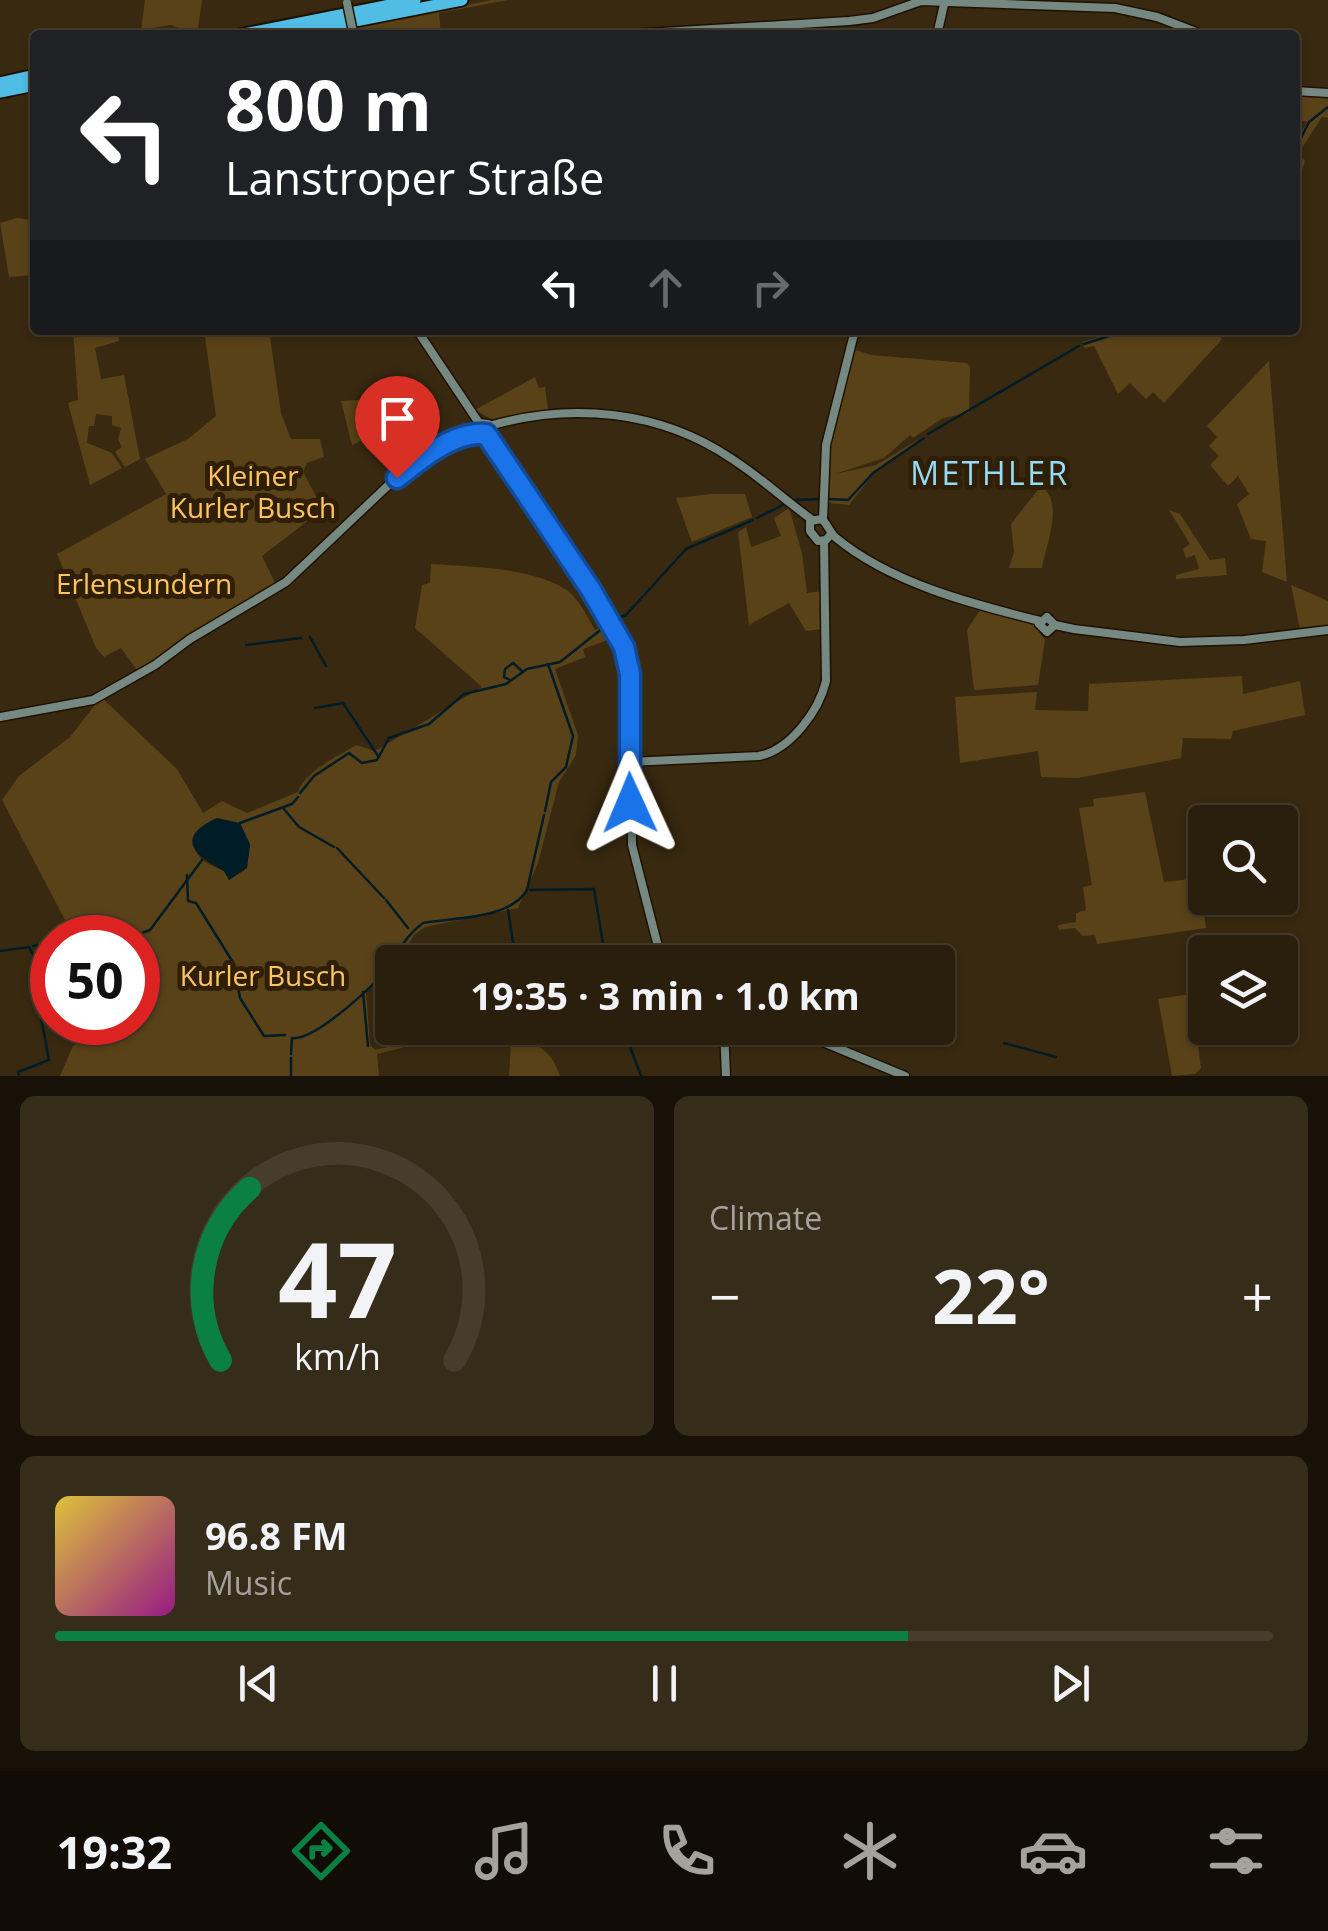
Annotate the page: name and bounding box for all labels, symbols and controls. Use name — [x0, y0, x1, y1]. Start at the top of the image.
text: 800 m — [225, 56, 432, 152]
icon: left — [60, 70, 190, 200]
text: Lanstroper Straße — [225, 147, 604, 208]
icon: left — [533, 260, 588, 315]
icon: ahead — [638, 260, 693, 315]
icon: right — [743, 260, 798, 315]
pin — [355, 376, 440, 479]
icon: arrive — [370, 391, 425, 446]
district label: METHLER — [910, 451, 1070, 494]
park label: Kleiner Kurler Busch — [170, 456, 336, 526]
park label: Erlensundern — [56, 564, 232, 602]
position arrow — [578, 751, 682, 855]
map controls — [1188, 805, 1298, 1045]
button: search — [1188, 805, 1298, 915]
speed limit sign: 50 — [30, 915, 160, 1045]
button: layers — [1188, 935, 1298, 1045]
park label: Kurler Busch — [180, 956, 346, 994]
text: 19:35 · 3 min · 1.0 km — [470, 969, 860, 1021]
text: Climate — [709, 1196, 822, 1239]
text: 47 — [278, 1207, 396, 1348]
text: 22° — [932, 1244, 1050, 1346]
text: − — [709, 1258, 740, 1333]
text: + — [1242, 1258, 1273, 1333]
text: km/h — [294, 1332, 380, 1380]
text: 96.8 FM — [205, 1509, 348, 1561]
text: Music — [205, 1561, 292, 1604]
icon: previous — [231, 1656, 286, 1711]
icon: pause — [637, 1656, 692, 1711]
icon: next — [1043, 1656, 1098, 1711]
icon: directions — [286, 1816, 356, 1886]
icon: music — [469, 1816, 539, 1886]
icon: phone — [652, 1816, 722, 1886]
icon: climate — [835, 1816, 905, 1886]
icon: car — [1018, 1816, 1088, 1886]
icon: filters — [1201, 1816, 1271, 1886]
text: 19:32 — [57, 1821, 172, 1882]

